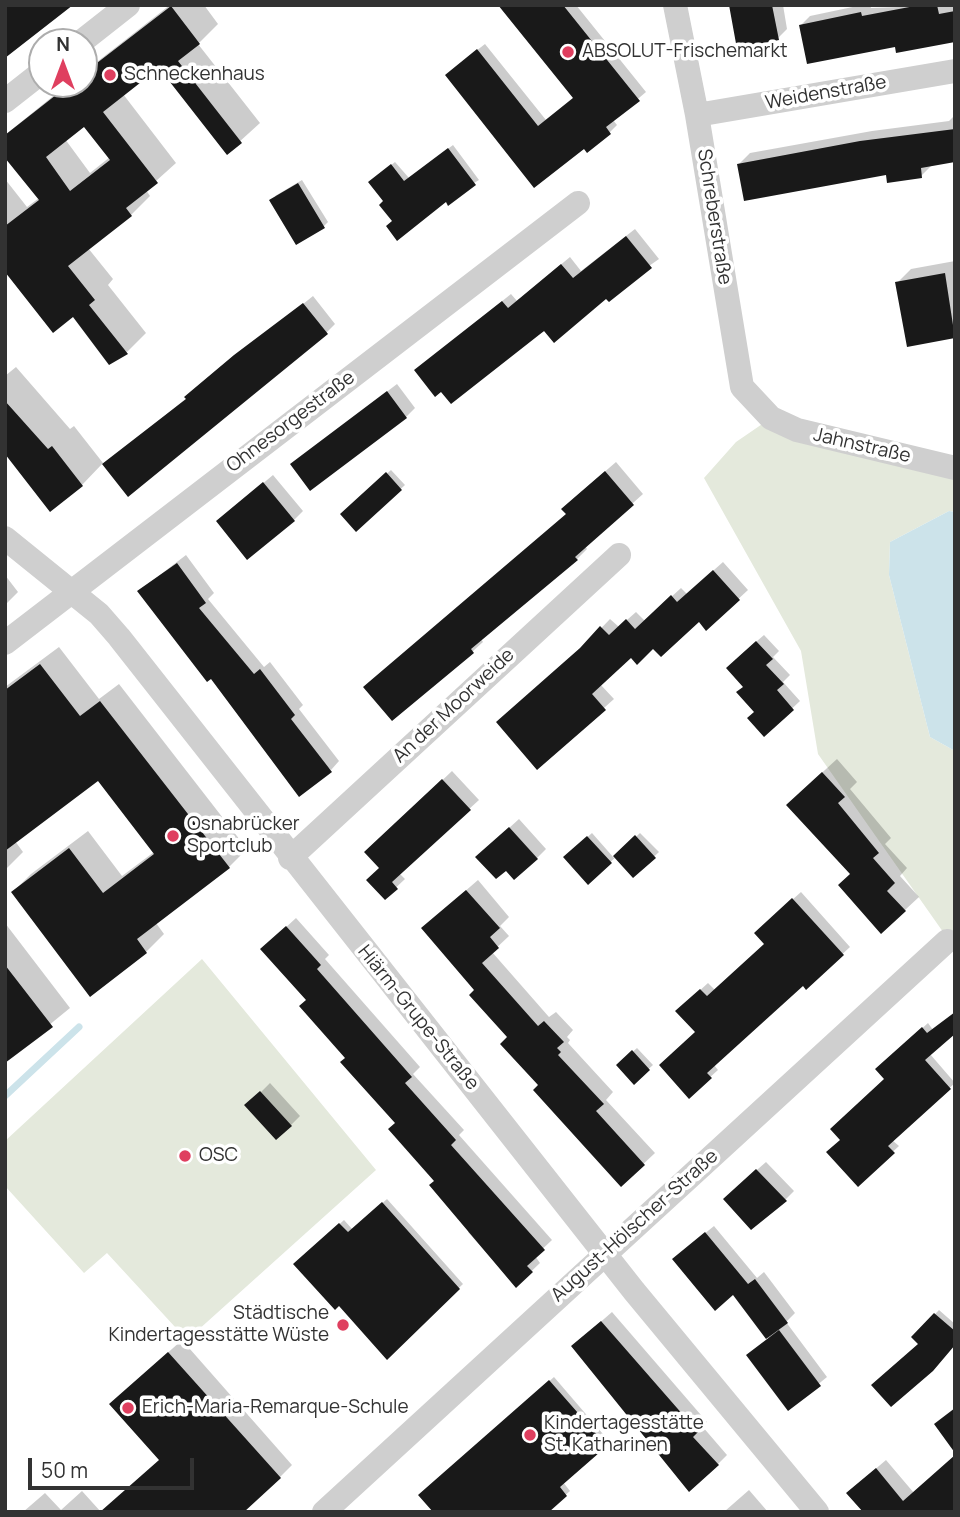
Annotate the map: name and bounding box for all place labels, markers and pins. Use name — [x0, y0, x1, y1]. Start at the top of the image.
place label: ABSOLUT-Frischemarkt — [582, 41, 787, 63]
marker: ABSOLUT-Frischemarkt — [560, 44, 576, 60]
place label: Schneckenhaus — [124, 64, 265, 86]
marker: Schneckenhaus — [102, 67, 118, 83]
place label: Osnabrücker Sportclub — [187, 814, 300, 858]
marker: Osnabrücker Sportclub — [165, 828, 181, 844]
place label: OSC — [199, 1145, 238, 1167]
marker: OSC — [177, 1148, 193, 1164]
place label: Städtische Kindertagesstätte Wüste — [108, 1303, 329, 1347]
marker: Städtische Kindertagesstätte Wüste — [335, 1317, 351, 1333]
place label: Erich-Maria-Remarque-Schule — [142, 1397, 409, 1419]
marker: Erich-Maria-Remarque-Schule — [120, 1400, 136, 1416]
place label: Kindertagesstätte St. Katharinen — [544, 1413, 704, 1457]
marker: Kindertagesstätte St. Katharinen — [522, 1427, 538, 1443]

